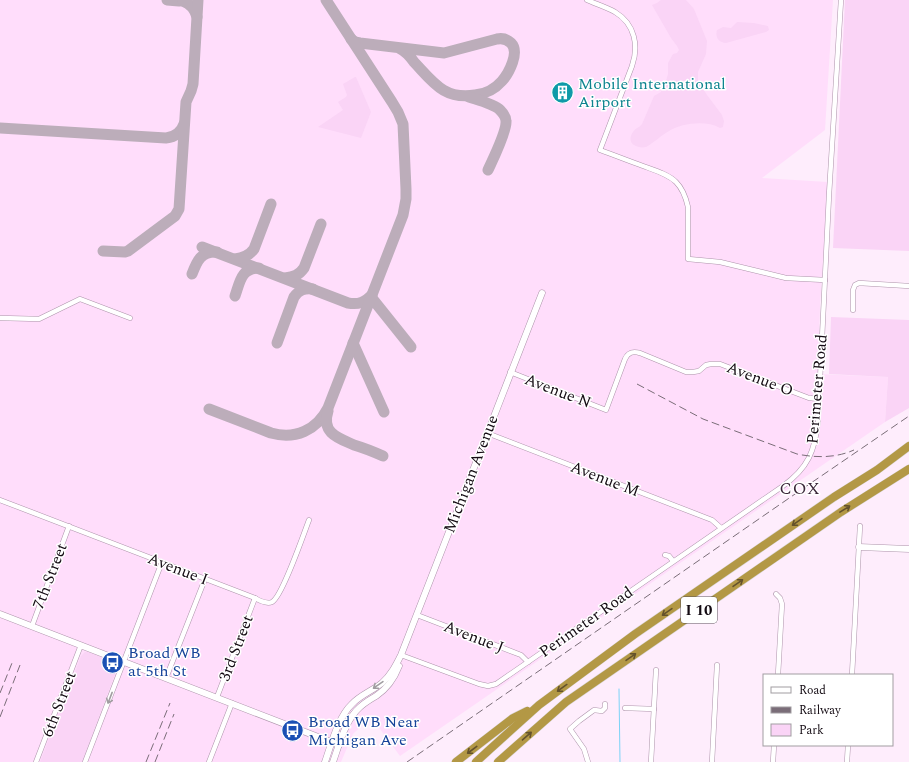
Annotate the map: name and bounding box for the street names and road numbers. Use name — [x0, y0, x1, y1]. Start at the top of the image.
street label: Perimeter Road — [800, 333, 834, 445]
street label: Avenue O — [723, 355, 797, 403]
street label: Avenue N — [521, 367, 595, 415]
street label: Michigan Avenue — [437, 411, 505, 537]
street label: Avenue M — [567, 455, 643, 503]
street label: 7th Street — [26, 539, 74, 612]
street label: Avenue I — [144, 546, 212, 592]
street label: Perimeter Road — [534, 581, 638, 663]
road number: I 10 — [681, 597, 717, 623]
street label: 3rd Street — [212, 611, 260, 685]
street label: Avenue J — [440, 614, 508, 660]
street label: 6th Street — [35, 667, 83, 740]

